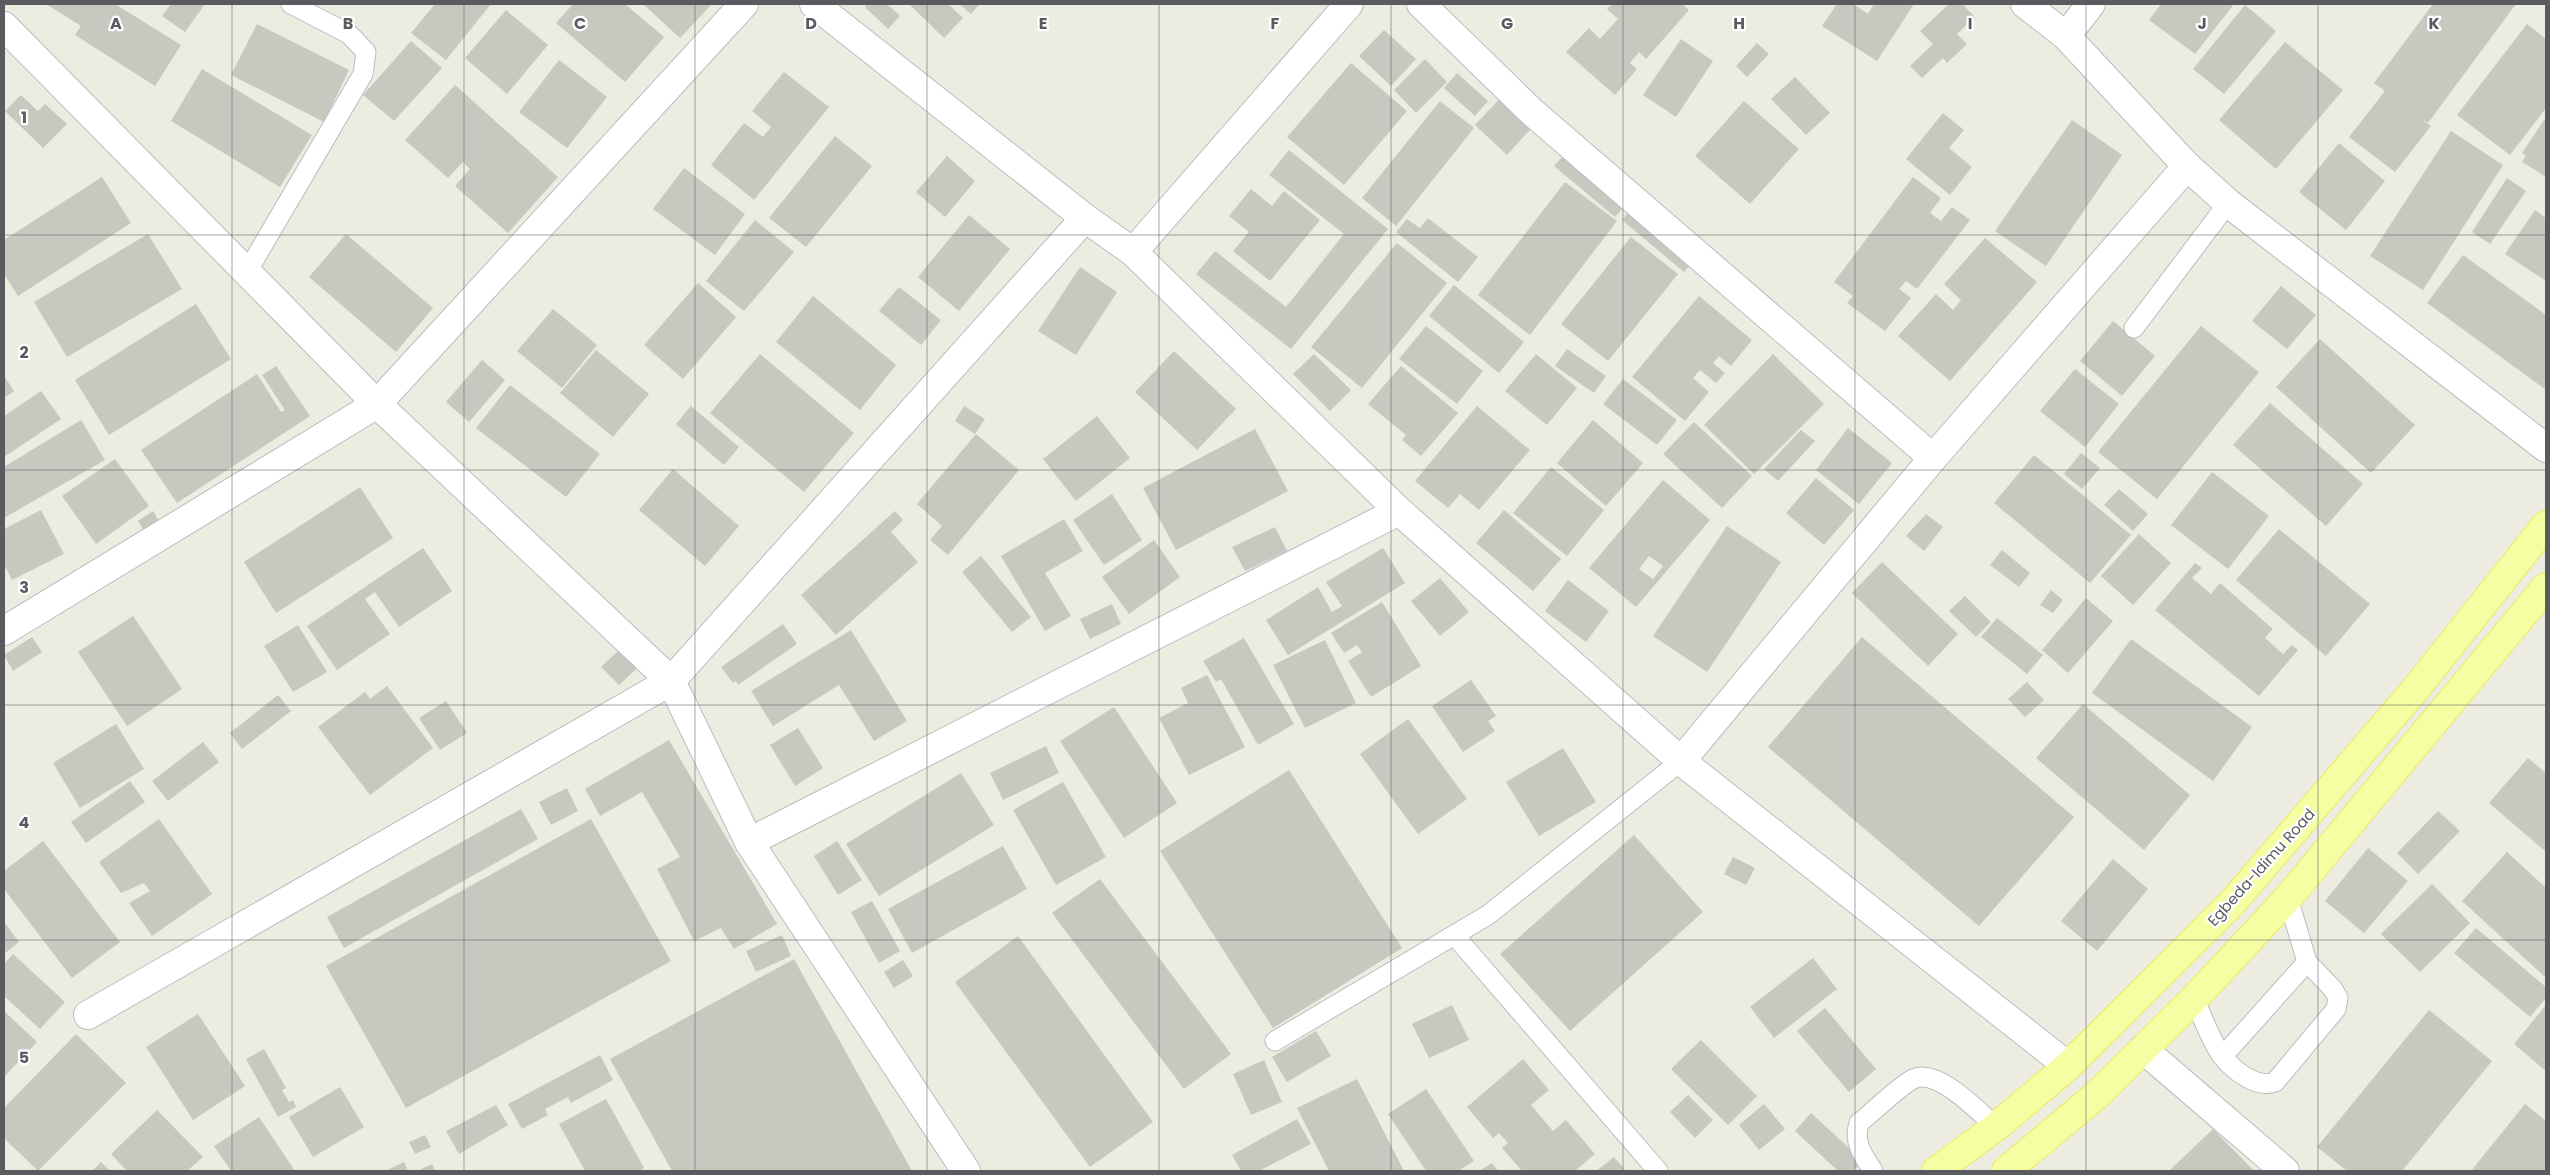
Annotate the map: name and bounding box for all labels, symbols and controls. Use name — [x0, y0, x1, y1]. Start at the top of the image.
text: A — [110, 12, 122, 35]
text: B — [343, 12, 353, 35]
text: C — [574, 12, 586, 35]
text: D — [805, 12, 817, 35]
text: E — [1039, 12, 1047, 35]
text: F — [1271, 12, 1280, 35]
text: G — [1501, 12, 1513, 35]
text: H — [1733, 12, 1745, 35]
text: I — [1968, 12, 1972, 35]
text: J — [2197, 12, 2207, 35]
text: K — [2428, 12, 2440, 35]
text: 1 — [21, 106, 27, 129]
text: 2 — [19, 341, 29, 364]
text: 3 — [19, 576, 29, 599]
street label: Egbeda-Idimu Road — [2203, 804, 2319, 930]
text: 4 — [19, 811, 30, 834]
text: 5 — [19, 1046, 29, 1069]

